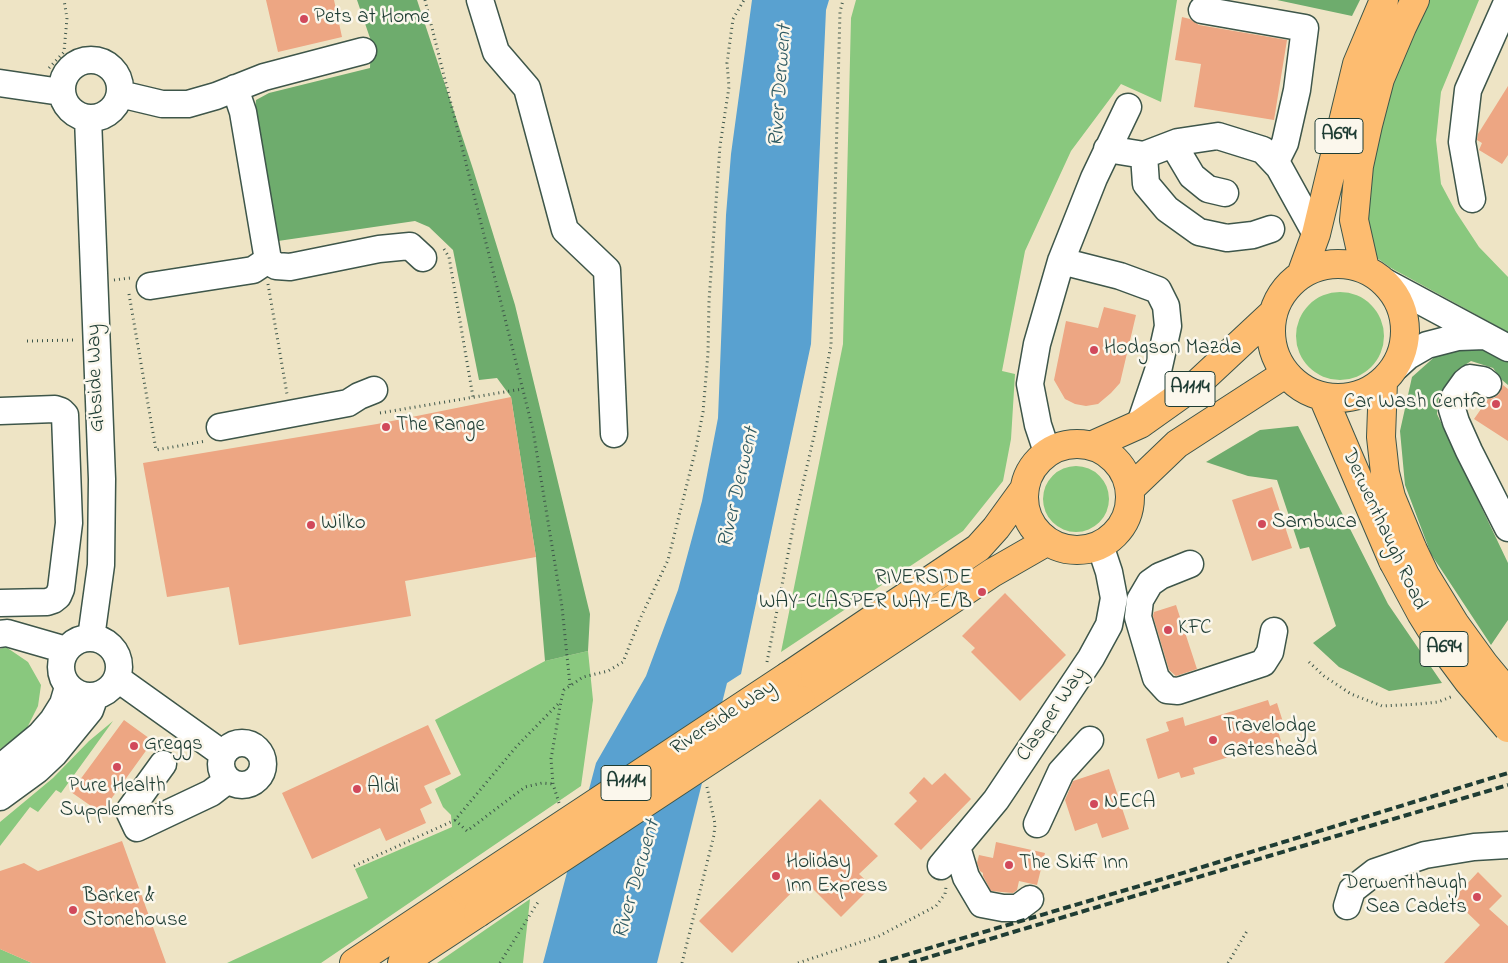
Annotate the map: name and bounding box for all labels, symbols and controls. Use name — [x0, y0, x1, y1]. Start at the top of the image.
place label: Pets at Home — [314, 6, 430, 32]
marker: Pets at Home — [298, 13, 310, 25]
water label: River Derwent — [765, 24, 799, 148]
road number: A694 — [1315, 118, 1363, 154]
street label: Gibside Way — [83, 323, 111, 433]
place label: Hodgson Mazda — [1104, 337, 1242, 363]
marker: Hodgson Mazda — [1088, 344, 1100, 356]
road number: A1114 — [1165, 372, 1215, 406]
place label: Car Wash Centre — [1344, 391, 1486, 417]
marker: Car Wash Centre — [1490, 398, 1502, 410]
place label: The Range — [396, 414, 485, 440]
marker: The Range — [380, 421, 392, 433]
water label: River Derwent — [713, 425, 767, 551]
street label: Derwenthaugh Road — [1335, 446, 1431, 614]
place label: Sambuca — [1272, 511, 1357, 537]
place label: Wilko — [321, 512, 366, 538]
marker: Sambuca — [1256, 518, 1268, 530]
marker: Wilko — [305, 519, 317, 531]
place label: RIVERSIDE WAY-CLASPER WAY-E/B — [759, 567, 972, 617]
marker: RIVERSIDE WAY-CLASPER WAY-E/B — [976, 586, 988, 598]
place label: KFC — [1178, 617, 1212, 643]
marker: KFC — [1162, 624, 1174, 636]
road number: A694 — [1420, 632, 1468, 666]
street label: Clasper Way — [1012, 663, 1094, 767]
street label: Riverside Way — [667, 676, 781, 762]
place label: Travelodge Gateshead — [1223, 715, 1317, 765]
place label: Greggs — [144, 733, 203, 759]
marker: Travelodge Gateshead — [1207, 734, 1219, 746]
marker: Greggs — [128, 740, 140, 752]
marker: Pure Health Supplements — [111, 761, 123, 773]
road number: A1114 — [601, 766, 651, 800]
place label: Pure Health Supplements — [60, 775, 174, 825]
place label: Aldi — [367, 776, 399, 802]
marker: Aldi — [351, 783, 363, 795]
place label: NECA — [1104, 791, 1155, 817]
marker: NECA — [1088, 798, 1100, 810]
water label: River Derwent — [608, 817, 668, 943]
place label: Holiday Inn Express — [786, 851, 888, 901]
place label: The Skiff Inn — [1019, 852, 1128, 878]
marker: The Skiff Inn — [1003, 859, 1015, 871]
marker: Holiday Inn Express — [770, 870, 782, 882]
place label: Derwenthaugh Sea Cadets — [1343, 872, 1467, 922]
place label: Barker & Stonehouse — [83, 885, 187, 935]
marker: Derwenthaugh Sea Cadets — [1471, 891, 1483, 903]
marker: Barker & Stonehouse — [67, 904, 79, 916]

